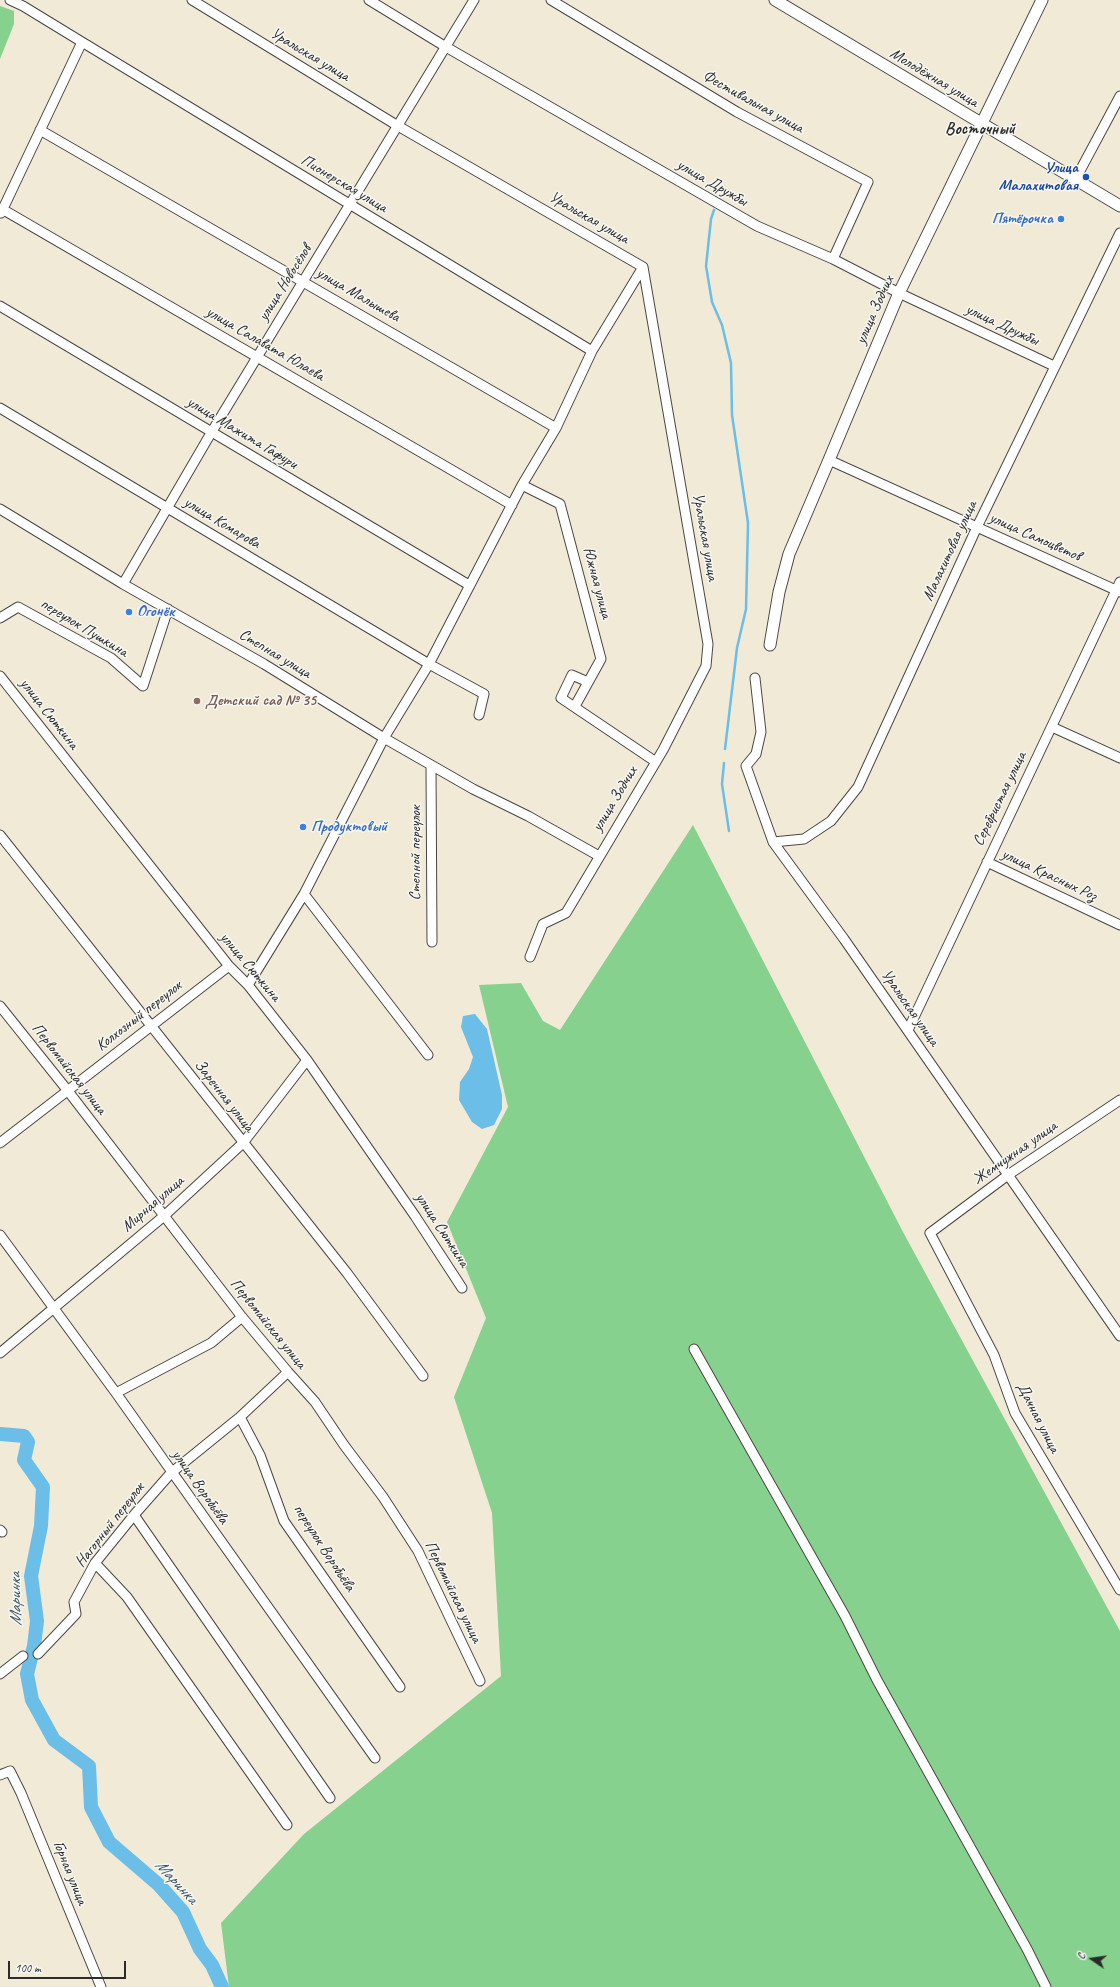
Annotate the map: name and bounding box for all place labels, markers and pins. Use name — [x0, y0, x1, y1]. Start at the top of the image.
place label: Улица Малахитовая — [999, 158, 1078, 196]
marker: Улица Малахитовая — [1081, 172, 1091, 182]
place label: Пятёрочка — [992, 209, 1053, 229]
marker: Пятёрочка — [1056, 214, 1066, 224]
place label: Огонёк — [137, 602, 174, 622]
marker: Огонёк — [124, 607, 134, 617]
place label: Детский сад № 35 — [205, 691, 316, 711]
marker: Детский сад № 35 — [192, 696, 202, 706]
place label: Продуктовый — [311, 817, 387, 837]
marker: Продуктовый — [298, 822, 308, 832]

